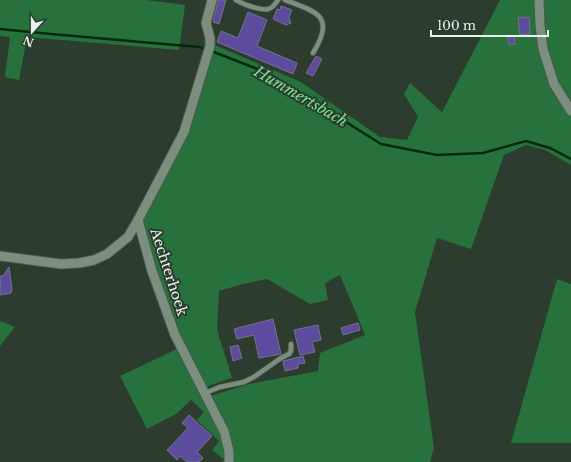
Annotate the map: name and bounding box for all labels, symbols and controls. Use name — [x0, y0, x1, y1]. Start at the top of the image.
north arrow — [12, 12, 52, 52]
scale bar — [431, 12, 548, 38]
text: 100 m — [437, 18, 476, 33]
text: N — [20, 33, 36, 50]
water label: Hummertsbach — [250, 61, 352, 131]
street label: Aechterhoek — [146, 225, 192, 318]

